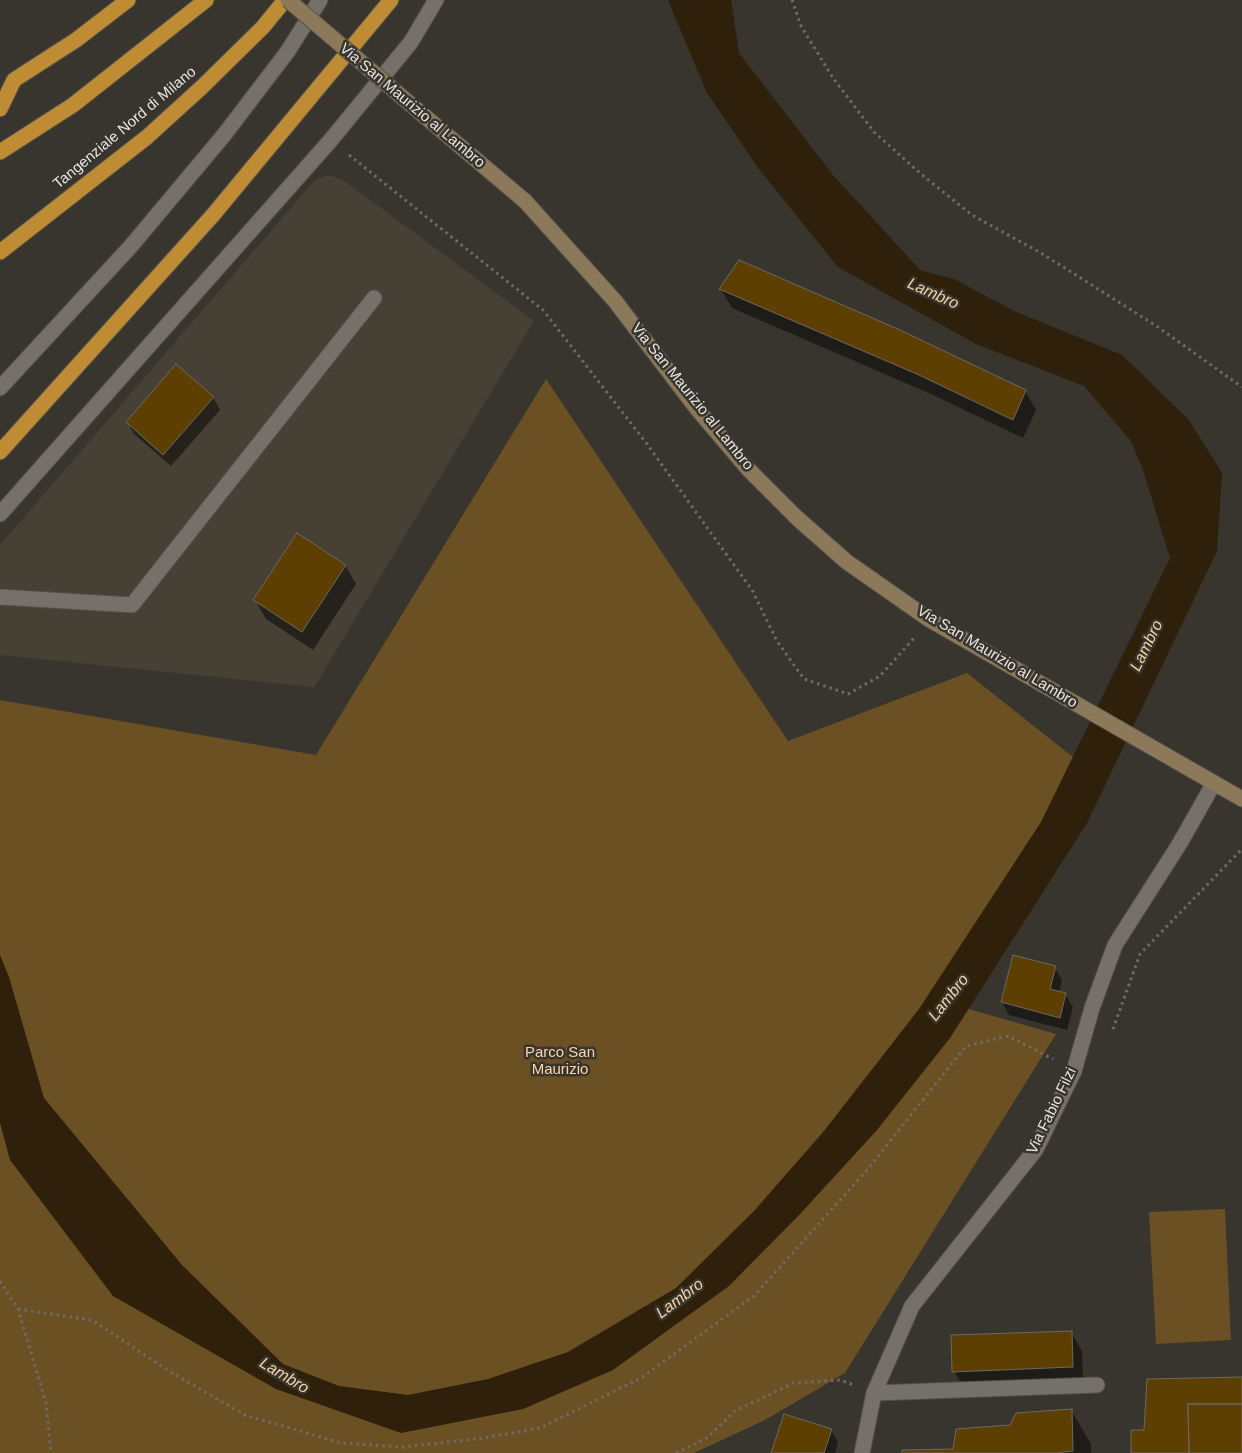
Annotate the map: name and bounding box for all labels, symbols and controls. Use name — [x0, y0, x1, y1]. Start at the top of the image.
street label: Via San Maurizio al Lambro — [336, 40, 488, 172]
street label: Tangenziale Nord di Milano — [50, 63, 200, 193]
water label: Lambro — [904, 274, 962, 314]
street label: Via San Maurizio al Lambro — [627, 320, 757, 474]
street label: Via San Maurizio al Lambro — [914, 602, 1080, 712]
water label: Lambro — [1126, 617, 1168, 675]
water label: Lambro — [925, 971, 973, 1025]
park label: Parco San Maurizio — [525, 1044, 595, 1079]
street label: Via Fabio Filzi — [1023, 1065, 1081, 1157]
water label: Lambro — [653, 1275, 707, 1323]
water label: Lambro — [256, 1354, 312, 1398]

